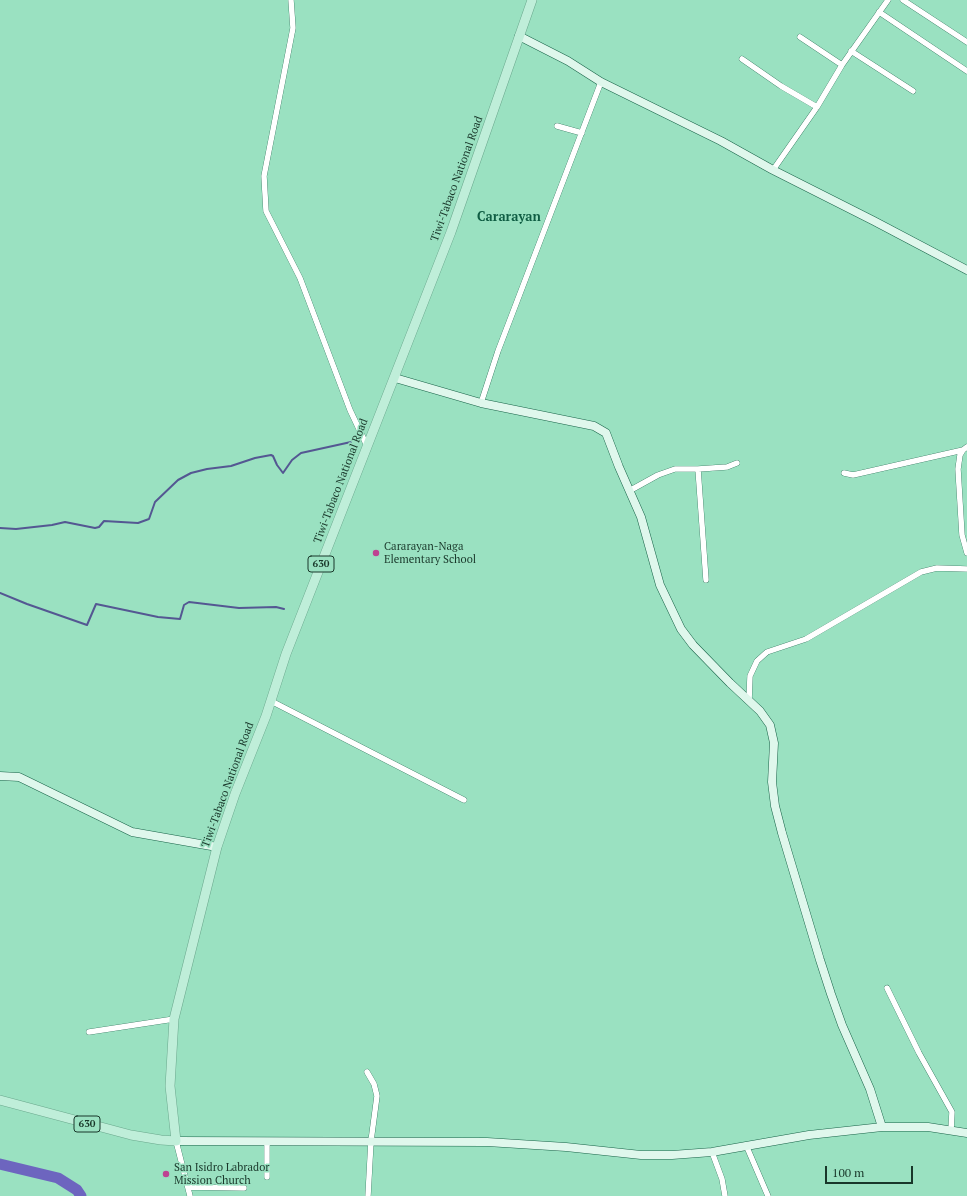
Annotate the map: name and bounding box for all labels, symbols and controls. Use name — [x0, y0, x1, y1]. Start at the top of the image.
street label: Tiwi-Tabaco National Road — [428, 115, 486, 243]
district label: Cararayan — [477, 209, 541, 225]
street label: Tiwi-Tabaco National Road — [311, 417, 371, 545]
place label: Cararayan-Naga Elementary School — [384, 540, 476, 566]
marker: Cararayan-Naga Elementary School — [371, 548, 381, 558]
road number: 630 — [308, 556, 334, 572]
street label: Tiwi-Tabaco National Road — [199, 721, 257, 849]
road number: 630 — [74, 1116, 100, 1132]
scale bar — [827, 1158, 915, 1184]
place label: San Isidro Labrador Mission Church — [174, 1161, 269, 1187]
text: 100 m — [832, 1165, 864, 1180]
marker: San Isidro Labrador Mission Church — [161, 1169, 171, 1179]

